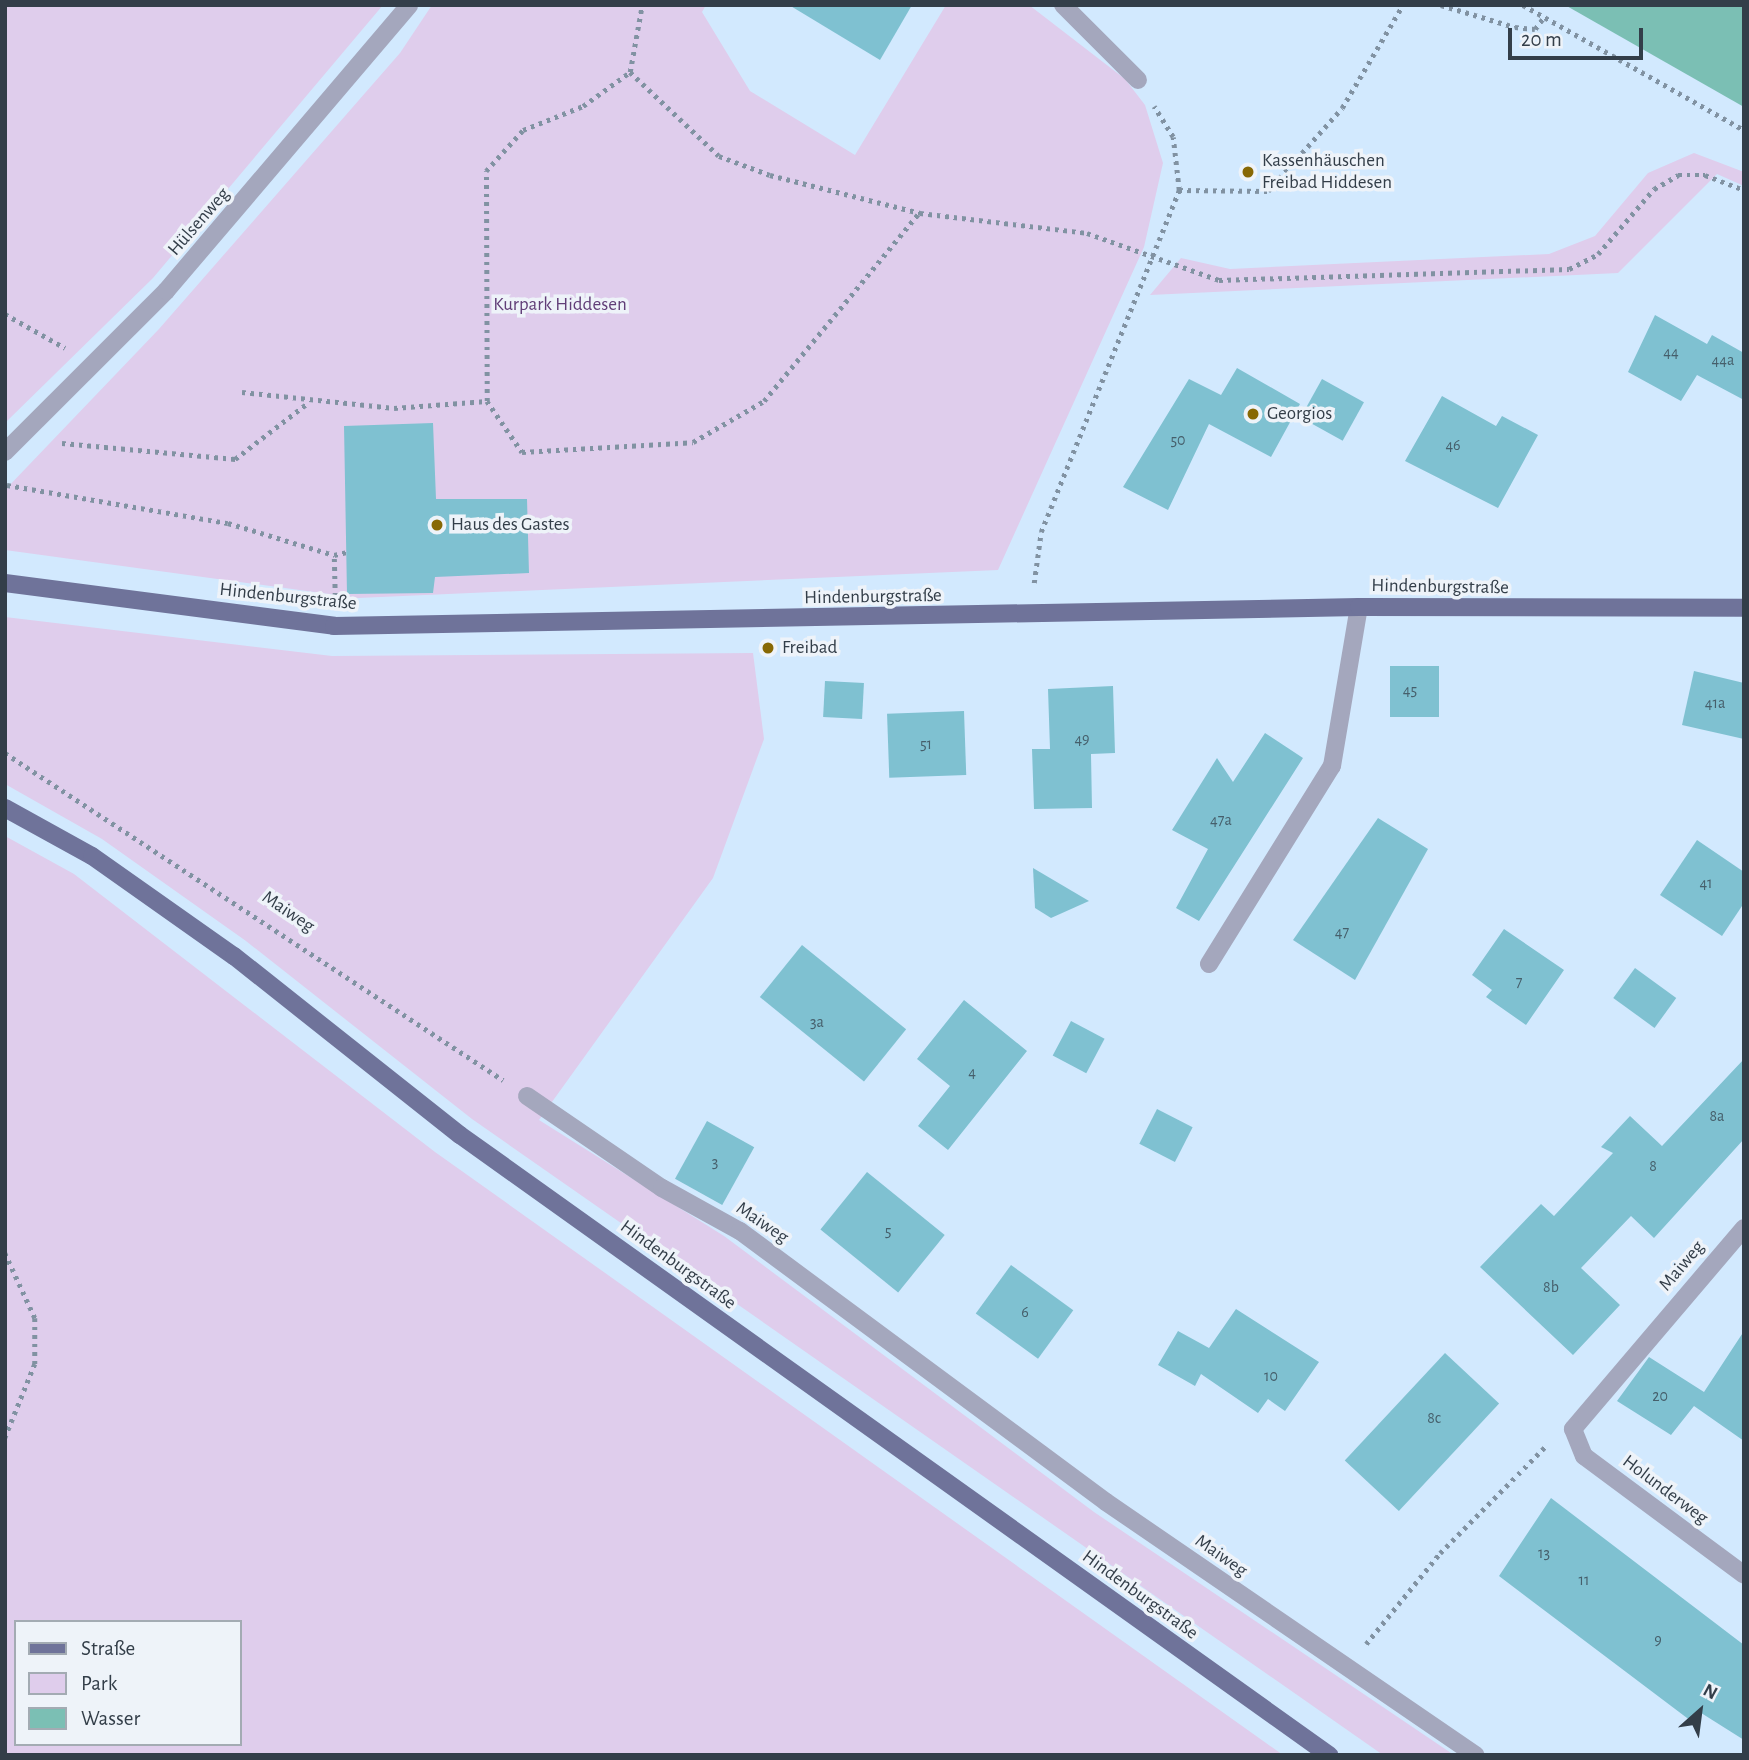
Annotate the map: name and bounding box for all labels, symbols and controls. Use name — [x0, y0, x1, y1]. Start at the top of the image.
scale bar — [1511, 14, 1646, 58]
text: 20 m — [1521, 29, 1562, 50]
place label: Kassenhäuschen Freibad Hiddesen — [1262, 150, 1392, 194]
marker: Kassenhäuschen Freibad Hiddesen — [1240, 164, 1256, 180]
street label: Hülsenweg — [163, 183, 235, 261]
park label: Kurpark Hiddesen — [493, 294, 627, 316]
house number: 44 — [1663, 342, 1679, 362]
house number: 44a — [1712, 350, 1734, 370]
place label: Georgios — [1267, 403, 1332, 425]
marker: Georgios — [1245, 406, 1261, 422]
house number: 50 — [1170, 430, 1186, 450]
house number: 46 — [1445, 435, 1461, 455]
place label: Haus des Gastes — [451, 514, 570, 536]
marker: Haus des Gastes — [429, 517, 445, 533]
street label: Hindenburgstraße — [1371, 574, 1509, 600]
street label: Hindenburgstraße — [218, 578, 358, 616]
street label: Hindenburgstraße — [804, 584, 942, 610]
place label: Freibad — [782, 637, 837, 659]
marker: Freibad — [760, 640, 776, 656]
house number: 45 — [1403, 680, 1417, 700]
house number: 41a — [1705, 693, 1725, 713]
house number: 49 — [1074, 729, 1090, 749]
house number: 51 — [920, 734, 932, 754]
house number: 47a — [1210, 810, 1232, 830]
house number: 41 — [1699, 873, 1713, 893]
street label: Maiweg — [257, 886, 319, 938]
house number: 47 — [1335, 922, 1349, 942]
house number: 7 — [1516, 972, 1522, 992]
house number: 3a — [810, 1012, 824, 1032]
house number: 4 — [968, 1062, 976, 1082]
house number: 8a — [1710, 1106, 1724, 1126]
house number: 3 — [712, 1152, 718, 1172]
house number: 8 — [1649, 1156, 1657, 1176]
street label: Maiweg — [731, 1197, 793, 1249]
street label: Hindenburgstraße — [616, 1215, 740, 1315]
house number: 5 — [885, 1221, 891, 1241]
street label: Maiweg — [1654, 1236, 1710, 1296]
house number: 8b — [1543, 1277, 1559, 1297]
house number: 6 — [1021, 1302, 1029, 1322]
house number: 10 — [1264, 1366, 1278, 1386]
house number: 20 — [1652, 1386, 1668, 1406]
house number: 8c — [1427, 1408, 1441, 1428]
street label: Holunderweg — [1618, 1450, 1712, 1530]
street label: Maiweg — [1190, 1530, 1252, 1582]
house number: 13 — [1538, 1543, 1550, 1563]
street label: Hindenburgstraße — [1078, 1545, 1202, 1645]
house number: 11 — [1578, 1570, 1590, 1590]
legend — [14, 1620, 242, 1746]
house number: 9 — [1654, 1630, 1662, 1650]
text: Straße — [81, 1638, 135, 1659]
text: Park — [81, 1673, 117, 1694]
north arrow — [1665, 1676, 1735, 1746]
text: N — [1700, 1681, 1720, 1704]
text: Wasser — [81, 1708, 140, 1729]

